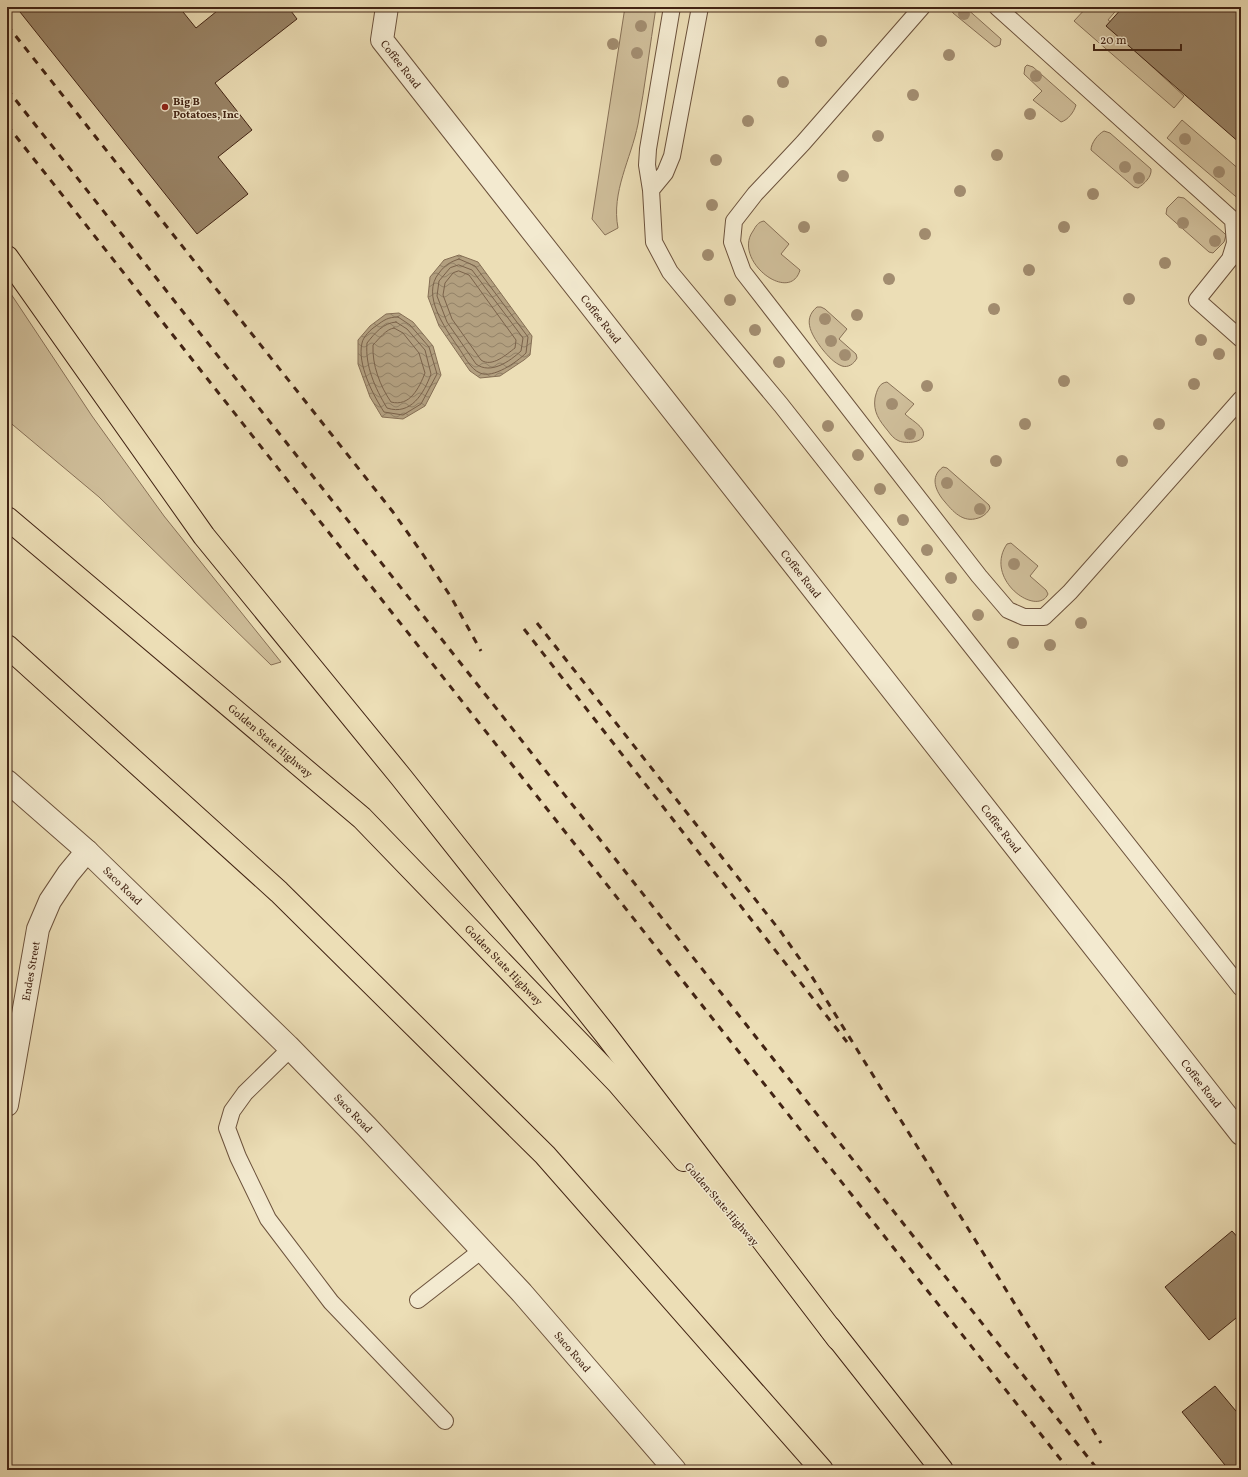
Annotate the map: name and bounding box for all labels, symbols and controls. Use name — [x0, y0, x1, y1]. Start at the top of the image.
scale bar — [1094, 26, 1181, 52]
text: 20 m — [1100, 33, 1127, 49]
street label: Coffee Road — [376, 38, 424, 92]
place label: Big B Potatoes, Inc — [173, 95, 239, 123]
marker: Big B Potatoes, Inc — [160, 102, 170, 112]
street label: Coffee Road — [576, 292, 624, 347]
street label: Coffee Road — [776, 547, 824, 602]
street label: Golden State Highway — [224, 702, 315, 782]
street label: Coffee Road — [976, 802, 1024, 857]
street label: Saco Road — [99, 864, 145, 909]
street label: Golden State Highway — [460, 922, 545, 1010]
street label: Endes Street — [19, 940, 45, 1002]
street label: Coffee Road — [1176, 1057, 1224, 1112]
street label: Saco Road — [330, 1091, 375, 1137]
street label: Golden State Highway — [680, 1160, 762, 1250]
street label: Saco Road — [550, 1329, 593, 1376]

